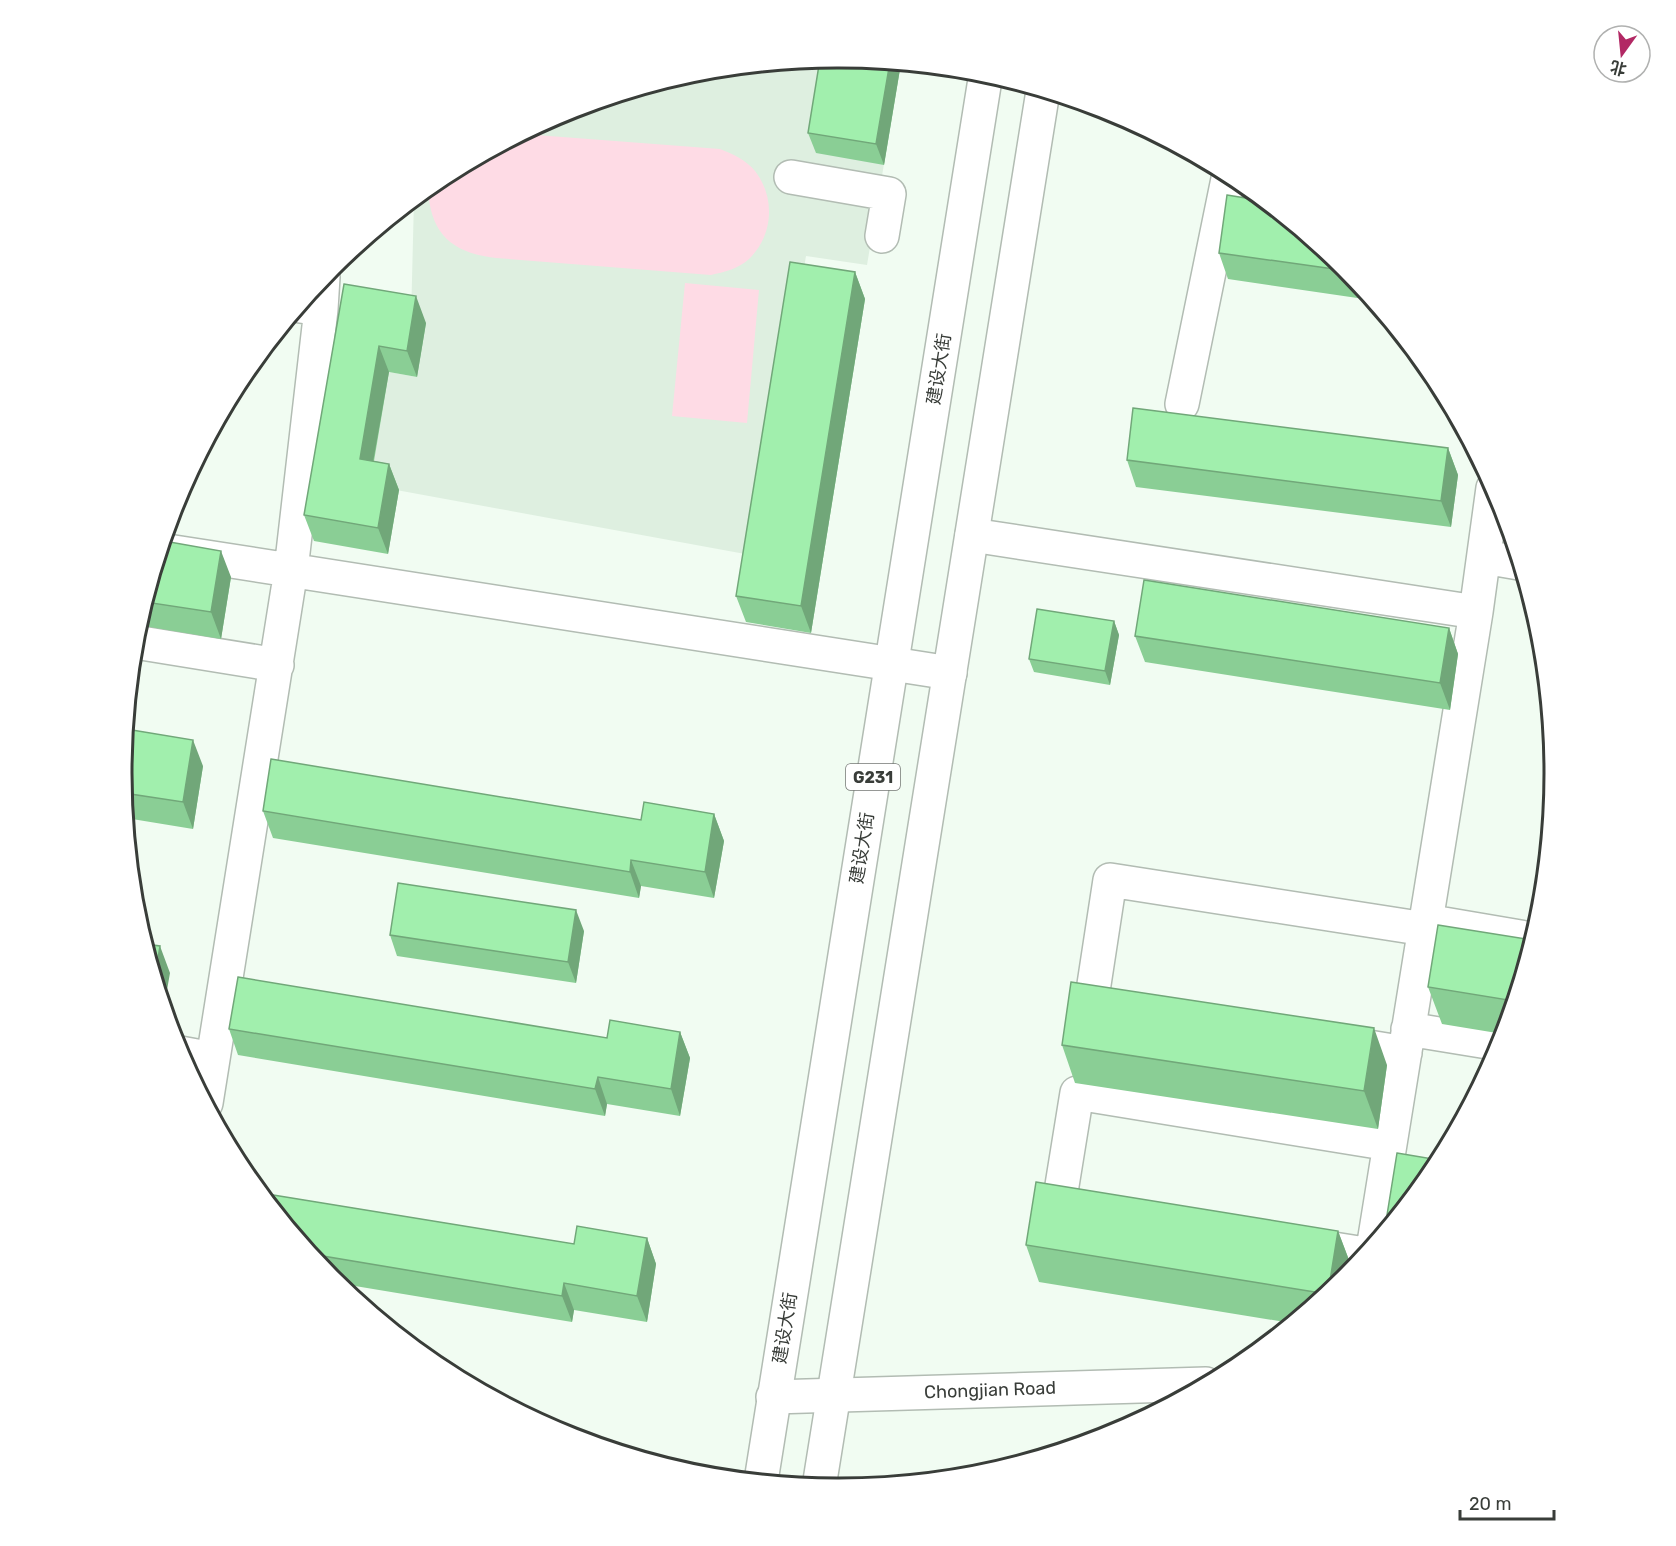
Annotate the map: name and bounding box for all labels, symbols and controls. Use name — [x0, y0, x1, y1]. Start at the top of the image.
north arrow — [1592, 24, 1652, 84]
text: 北 — [1608, 57, 1628, 79]
street label: 建设大街 — [923, 332, 955, 406]
road number: G231 — [846, 764, 900, 790]
street label: 建设大街 — [846, 811, 878, 885]
street label: 建设大街 — [769, 1291, 801, 1365]
street label: Chongjian Road — [924, 1377, 1056, 1403]
scale bar — [1460, 1483, 1554, 1521]
text: 20 m — [1469, 1493, 1511, 1515]

